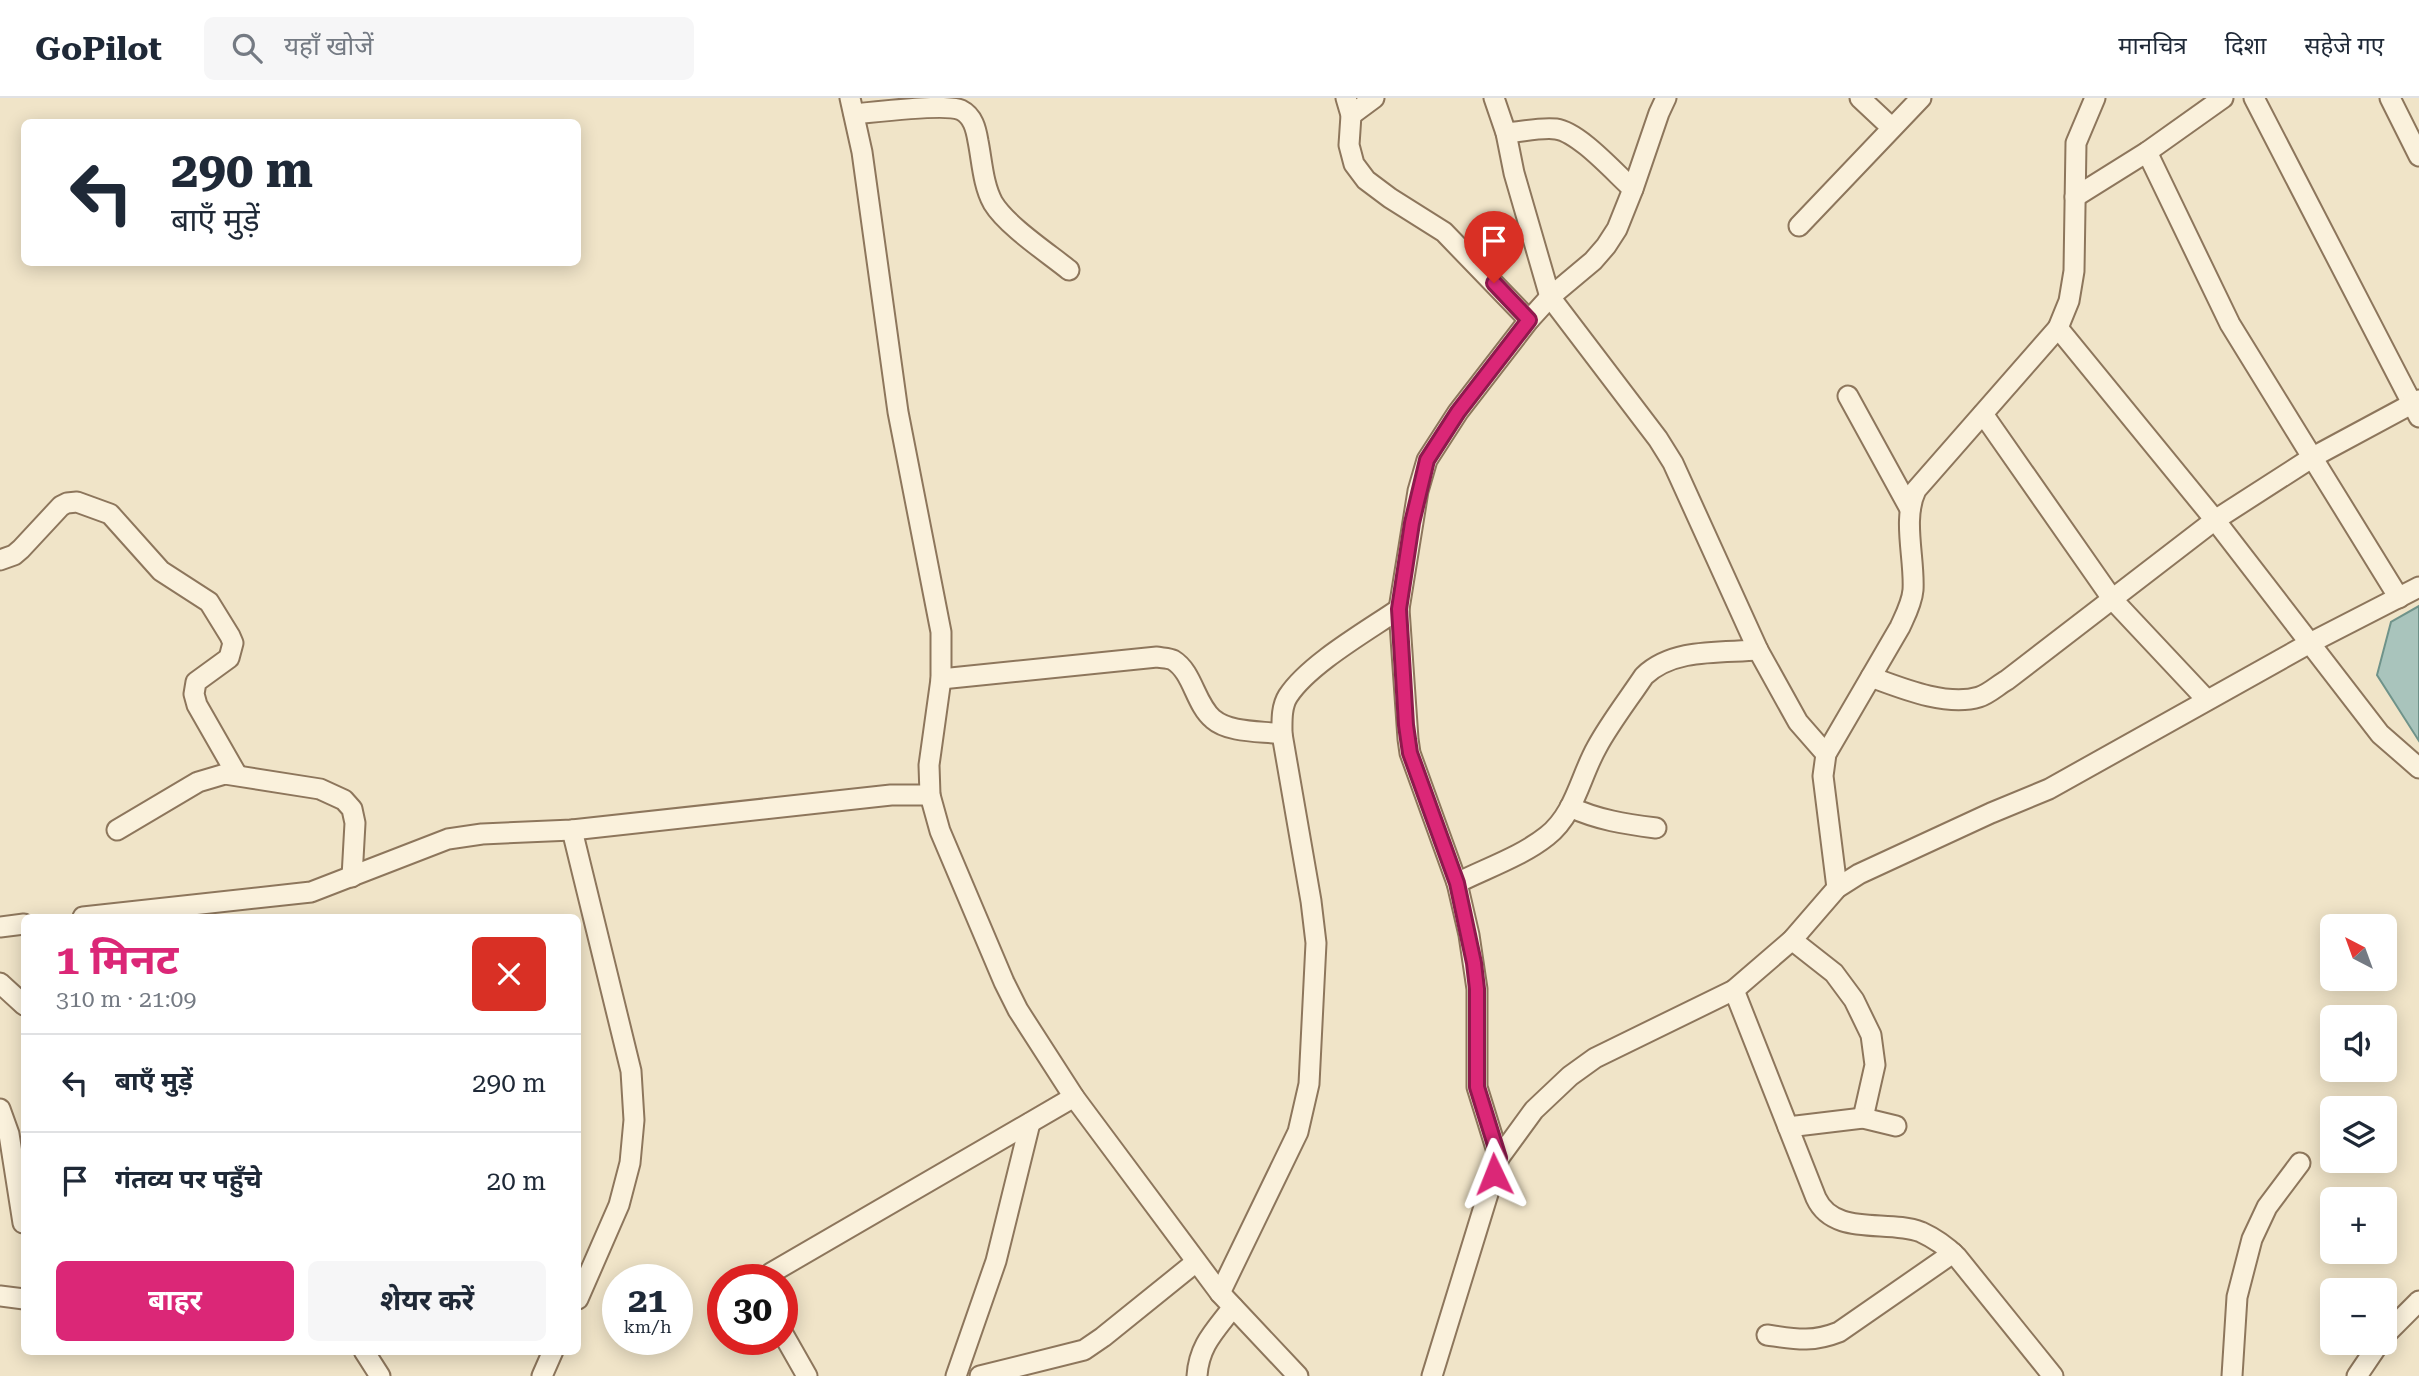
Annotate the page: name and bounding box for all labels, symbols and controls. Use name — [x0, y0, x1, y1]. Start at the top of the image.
search box — [204, 17, 694, 80]
text: GoPilot — [35, 29, 162, 68]
icon: search — [228, 29, 266, 67]
text: यहाँ खोजें — [284, 31, 374, 61]
text: मानचित्र — [2118, 32, 2187, 60]
text: दिशा — [2225, 32, 2266, 60]
text: सहेजे गए — [2304, 32, 2384, 60]
text: 290 m — [171, 142, 313, 199]
icon: left — [56, 147, 147, 238]
text: बाएँ मुड़ें — [171, 201, 260, 239]
pin — [1464, 211, 1524, 283]
icon: arrive — [1475, 222, 1513, 260]
north arrow — [2320, 914, 2398, 990]
map controls — [2320, 914, 2397, 1355]
text: 1 मिनट — [56, 935, 178, 984]
button: close — [472, 937, 546, 1011]
text: 310 m · 21:09 — [56, 986, 196, 1013]
button: sound — [2320, 1005, 2397, 1082]
icon: left — [56, 1064, 94, 1102]
text: बाएँ मुड़ें — [115, 1066, 193, 1096]
text: 290 m — [472, 1068, 546, 1098]
button: layers — [2320, 1096, 2397, 1173]
position arrow — [1457, 1137, 1531, 1211]
icon: arrive — [56, 1162, 94, 1200]
text: गंतव्य पर पहुँचे — [115, 1164, 262, 1194]
text: 20 m — [487, 1166, 546, 1196]
button: + — [2320, 1187, 2397, 1264]
button: बाहर — [56, 1261, 294, 1341]
button: शेयर करें — [308, 1261, 546, 1341]
speed limit sign: 30 — [707, 1264, 798, 1355]
button: − — [2320, 1278, 2397, 1355]
text: 21 — [628, 1280, 667, 1321]
text: km/h — [623, 1316, 672, 1337]

